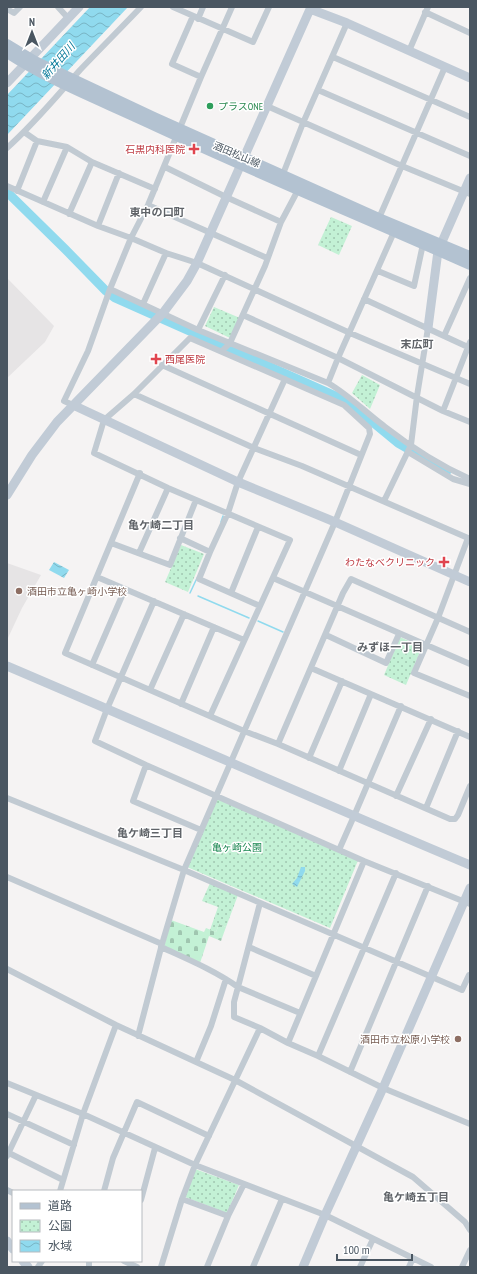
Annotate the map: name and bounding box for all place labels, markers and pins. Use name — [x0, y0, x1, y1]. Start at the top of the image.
place label: プラスONE — [218, 100, 263, 113]
marker: プラスONE — [205, 101, 215, 111]
place label: 石黒内科医院 — [125, 143, 185, 156]
marker: 石黒内科医院 — [188, 143, 200, 155]
marker: 西尾医院 — [150, 353, 162, 365]
place label: 西尾医院 — [165, 353, 205, 366]
place label: わたなべクリニック — [345, 556, 435, 569]
marker: わたなべクリニック — [438, 556, 450, 568]
place label: 酒田市立亀ヶ崎小学校 — [27, 585, 127, 598]
marker: 酒田市立亀ヶ崎小学校 — [14, 586, 24, 596]
place label: 酒田市立松原小学校 — [360, 1033, 450, 1046]
marker: 酒田市立松原小学校 — [453, 1034, 463, 1044]

